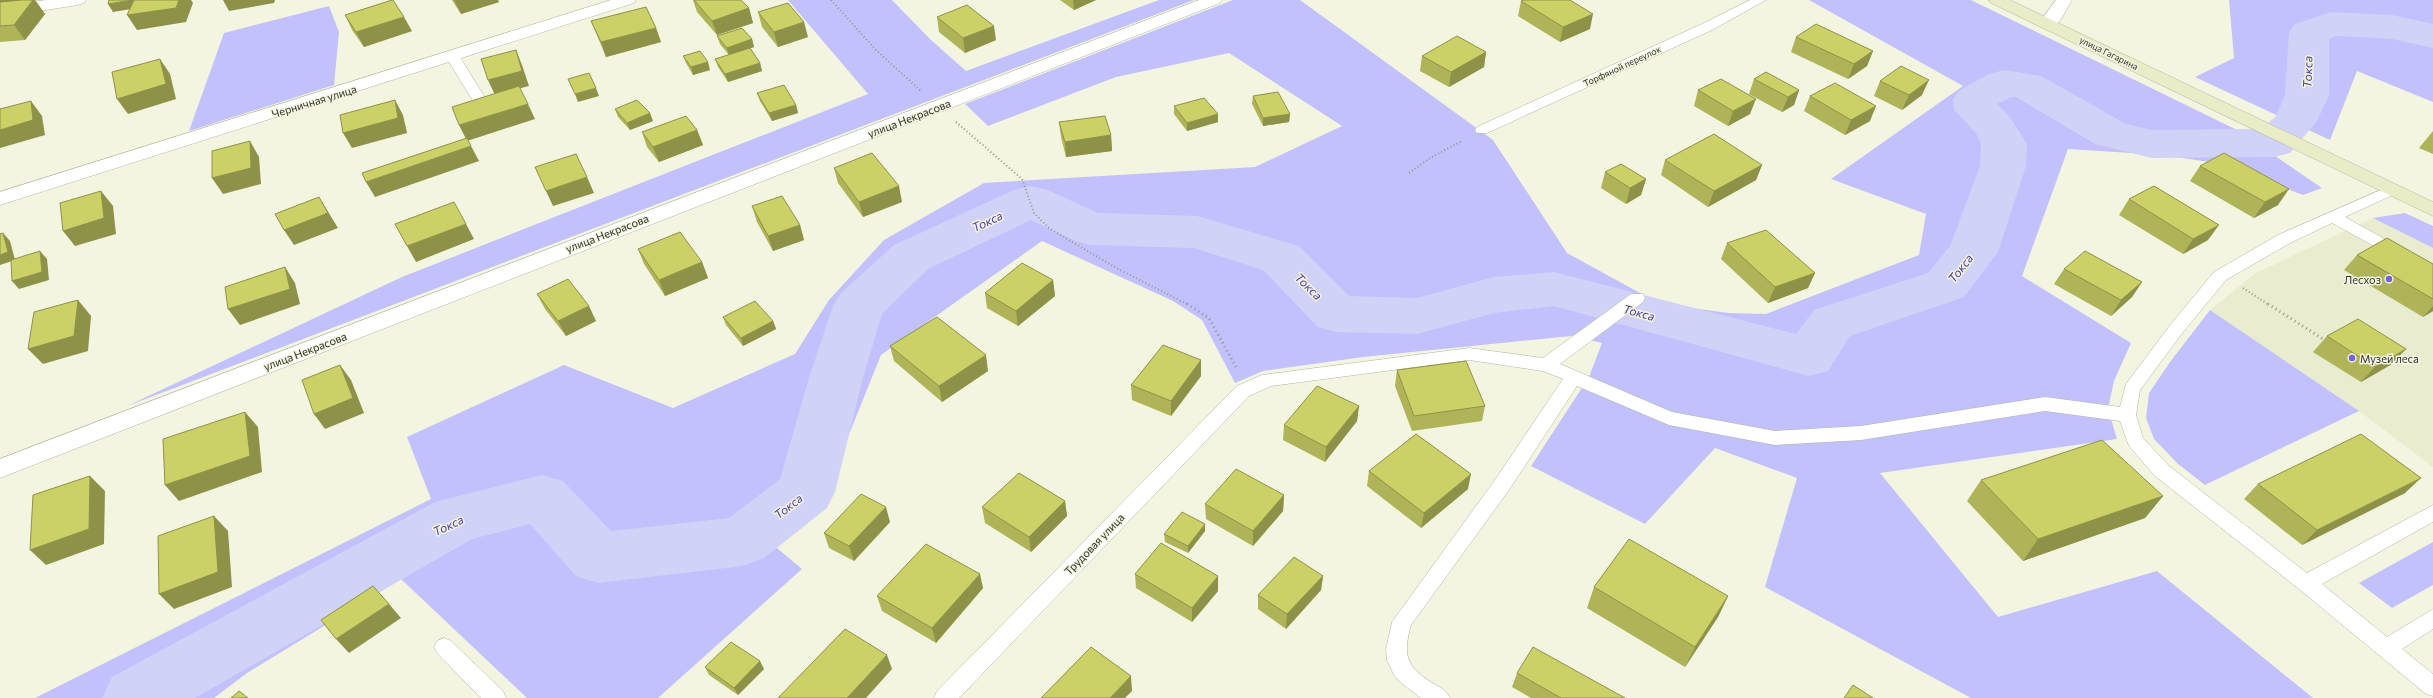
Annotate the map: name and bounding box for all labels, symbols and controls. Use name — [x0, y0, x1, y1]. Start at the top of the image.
street label: улица Гагарина — [2078, 34, 2141, 72]
street label: Торфяной переулок — [1581, 43, 1663, 89]
water label: Токса — [2299, 56, 2315, 88]
street label: Черничная улица — [270, 82, 358, 120]
street label: улица Некрасова — [866, 96, 952, 140]
water label: Токса — [969, 208, 1005, 234]
street label: улица Некрасова — [564, 211, 650, 255]
water label: Токса — [1945, 251, 1975, 285]
water label: Токса — [1293, 270, 1325, 302]
place label: Лесхоз — [2344, 273, 2381, 286]
marker: Лесхоз — [2384, 274, 2394, 284]
water label: Токса — [1622, 301, 1656, 323]
street label: улица Некрасова — [262, 329, 348, 373]
place label: Музей леса — [2360, 352, 2419, 365]
marker: Музей леса — [2347, 353, 2357, 363]
water label: Токса — [771, 491, 805, 521]
street label: Трудовая улица — [1061, 511, 1127, 577]
water label: Токса — [430, 512, 466, 538]

